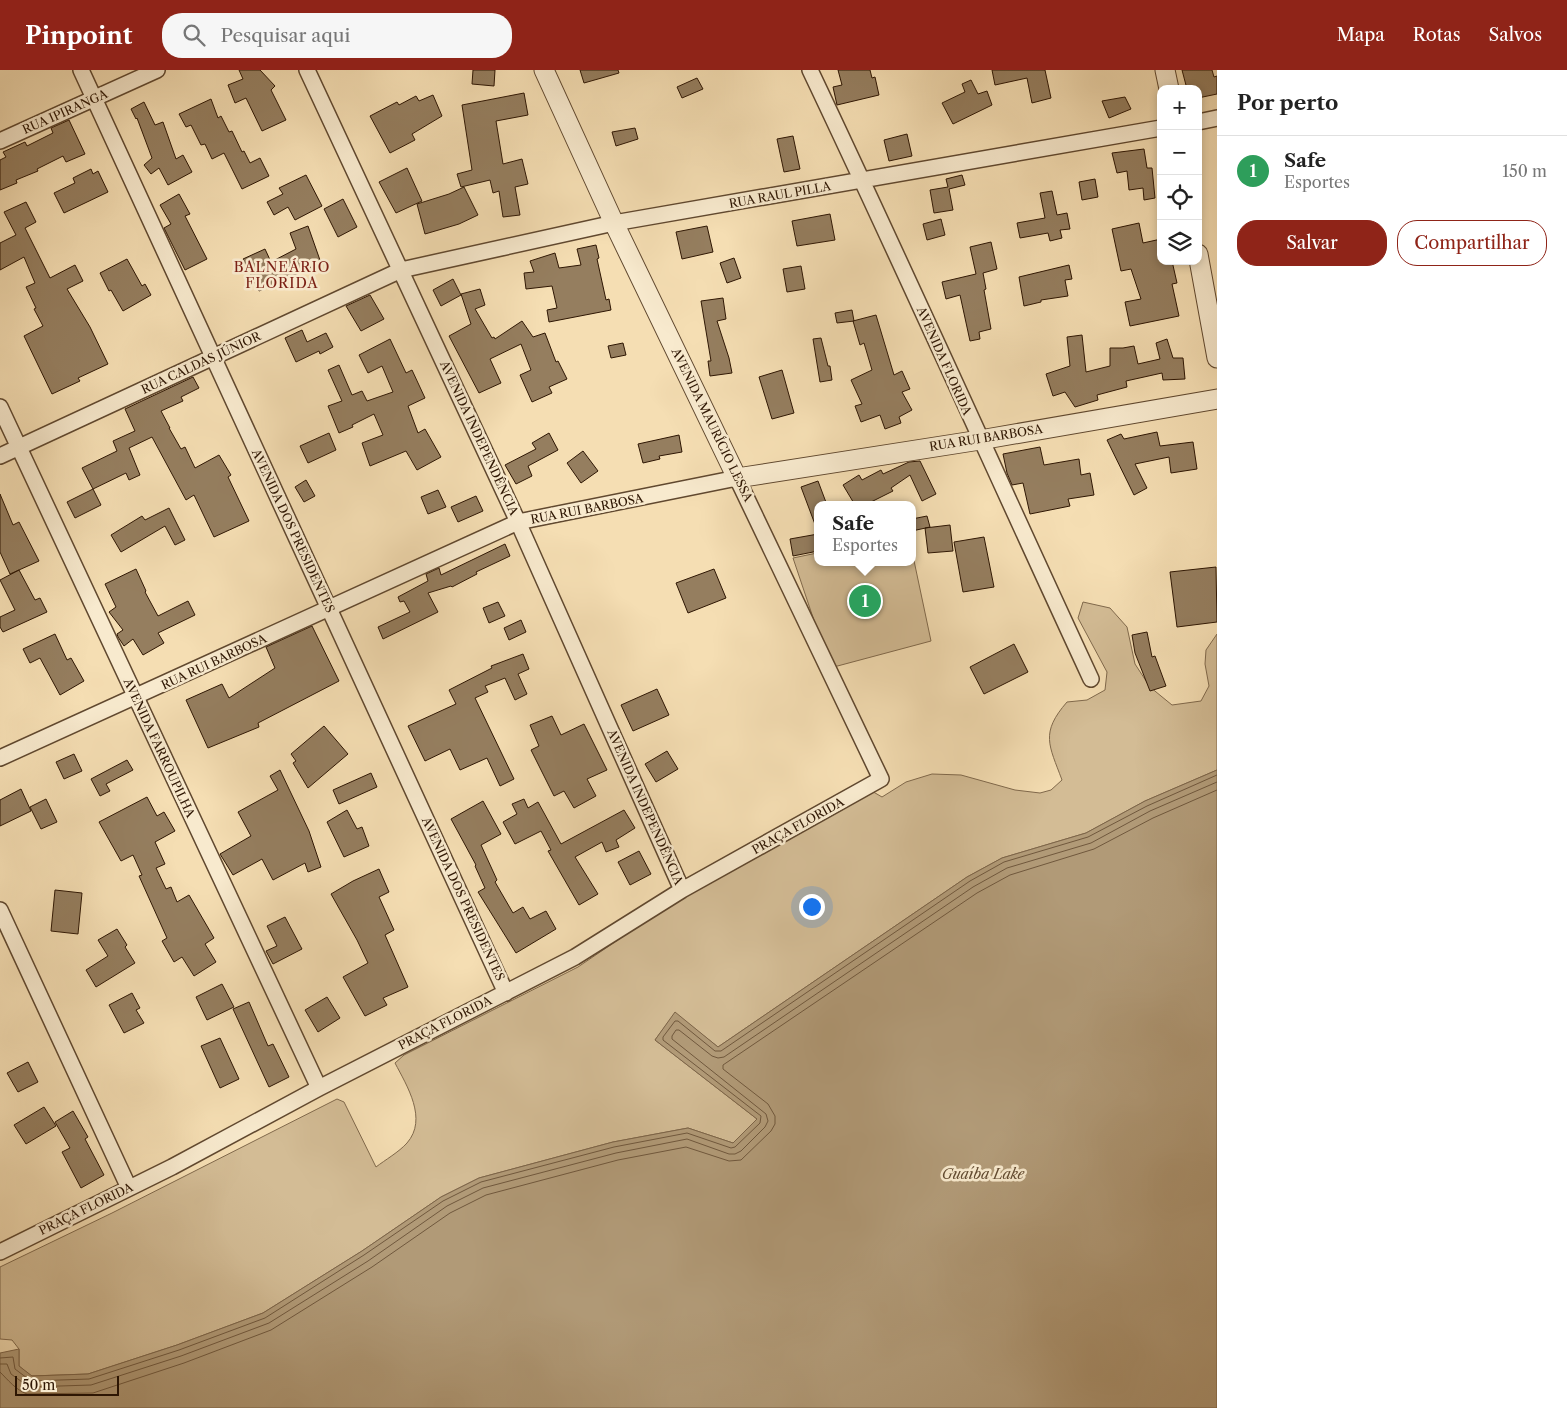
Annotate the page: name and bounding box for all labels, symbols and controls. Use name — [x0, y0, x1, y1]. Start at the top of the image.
search box — [162, 13, 512, 58]
text: Pinpoint — [25, 21, 132, 50]
icon: search — [180, 21, 208, 49]
text: Pesquisar aqui — [220, 24, 350, 47]
text: Mapa — [1337, 24, 1385, 46]
text: Rotas — [1413, 24, 1461, 46]
text: Salvos — [1489, 24, 1542, 46]
map controls — [1157, 85, 1202, 265]
button: + — [1157, 85, 1202, 130]
street label: RUA IPIRANGA — [20, 86, 111, 137]
text: Por perto — [1237, 90, 1338, 115]
button: − — [1157, 130, 1202, 175]
text: Safe — [1284, 149, 1326, 172]
text: 1 — [1249, 161, 1257, 181]
text: 150 m — [1502, 161, 1547, 181]
text: Esportes — [1284, 172, 1350, 192]
button: locate — [1157, 175, 1202, 220]
street label: RUA RAUL PILLA — [728, 178, 833, 211]
button: layers — [1157, 220, 1202, 265]
button: Salvar — [1237, 220, 1387, 266]
button: Compartilhar — [1397, 220, 1547, 266]
district label: BALNEÁRIO FLORIDA — [234, 258, 330, 292]
street label: AVENIDA FLORIDA — [913, 303, 976, 418]
street label: RUA CALDAS JÚNIOR — [138, 327, 264, 397]
street label: AVENIDA MAURÍCIO LESSA — [668, 344, 758, 505]
street label: AVENIDA INDEPENDÊNCIA — [437, 357, 523, 519]
street label: RUA RUI BARBOSA — [928, 421, 1045, 454]
street label: AVENIDA DOS PRESIDENTES — [248, 446, 338, 615]
street label: RUA RUI BARBOSA — [529, 490, 646, 527]
popup — [814, 501, 916, 566]
text: Safe — [832, 512, 874, 535]
text: Esportes — [832, 535, 898, 555]
pin: 1 — [849, 582, 881, 620]
street label: RUA RUI BARBOSA — [159, 630, 270, 693]
street label: AVENIDA FARROUPILHA — [120, 675, 199, 821]
street label: AVENIDA INDEPENDÊNCIA — [604, 725, 688, 888]
street label: PRAÇA FLORIDA — [749, 793, 847, 857]
street label: AVENIDA DOS PRESIDENTES — [418, 814, 508, 983]
your location — [799, 894, 825, 920]
street label: PRAÇA FLORIDA — [395, 992, 495, 1053]
water label: Guaíba Lake — [942, 1165, 1026, 1183]
street label: PRAÇA FLORIDA — [36, 1179, 136, 1238]
scale bar — [15, 1373, 119, 1396]
text: 50 m — [22, 1376, 55, 1394]

